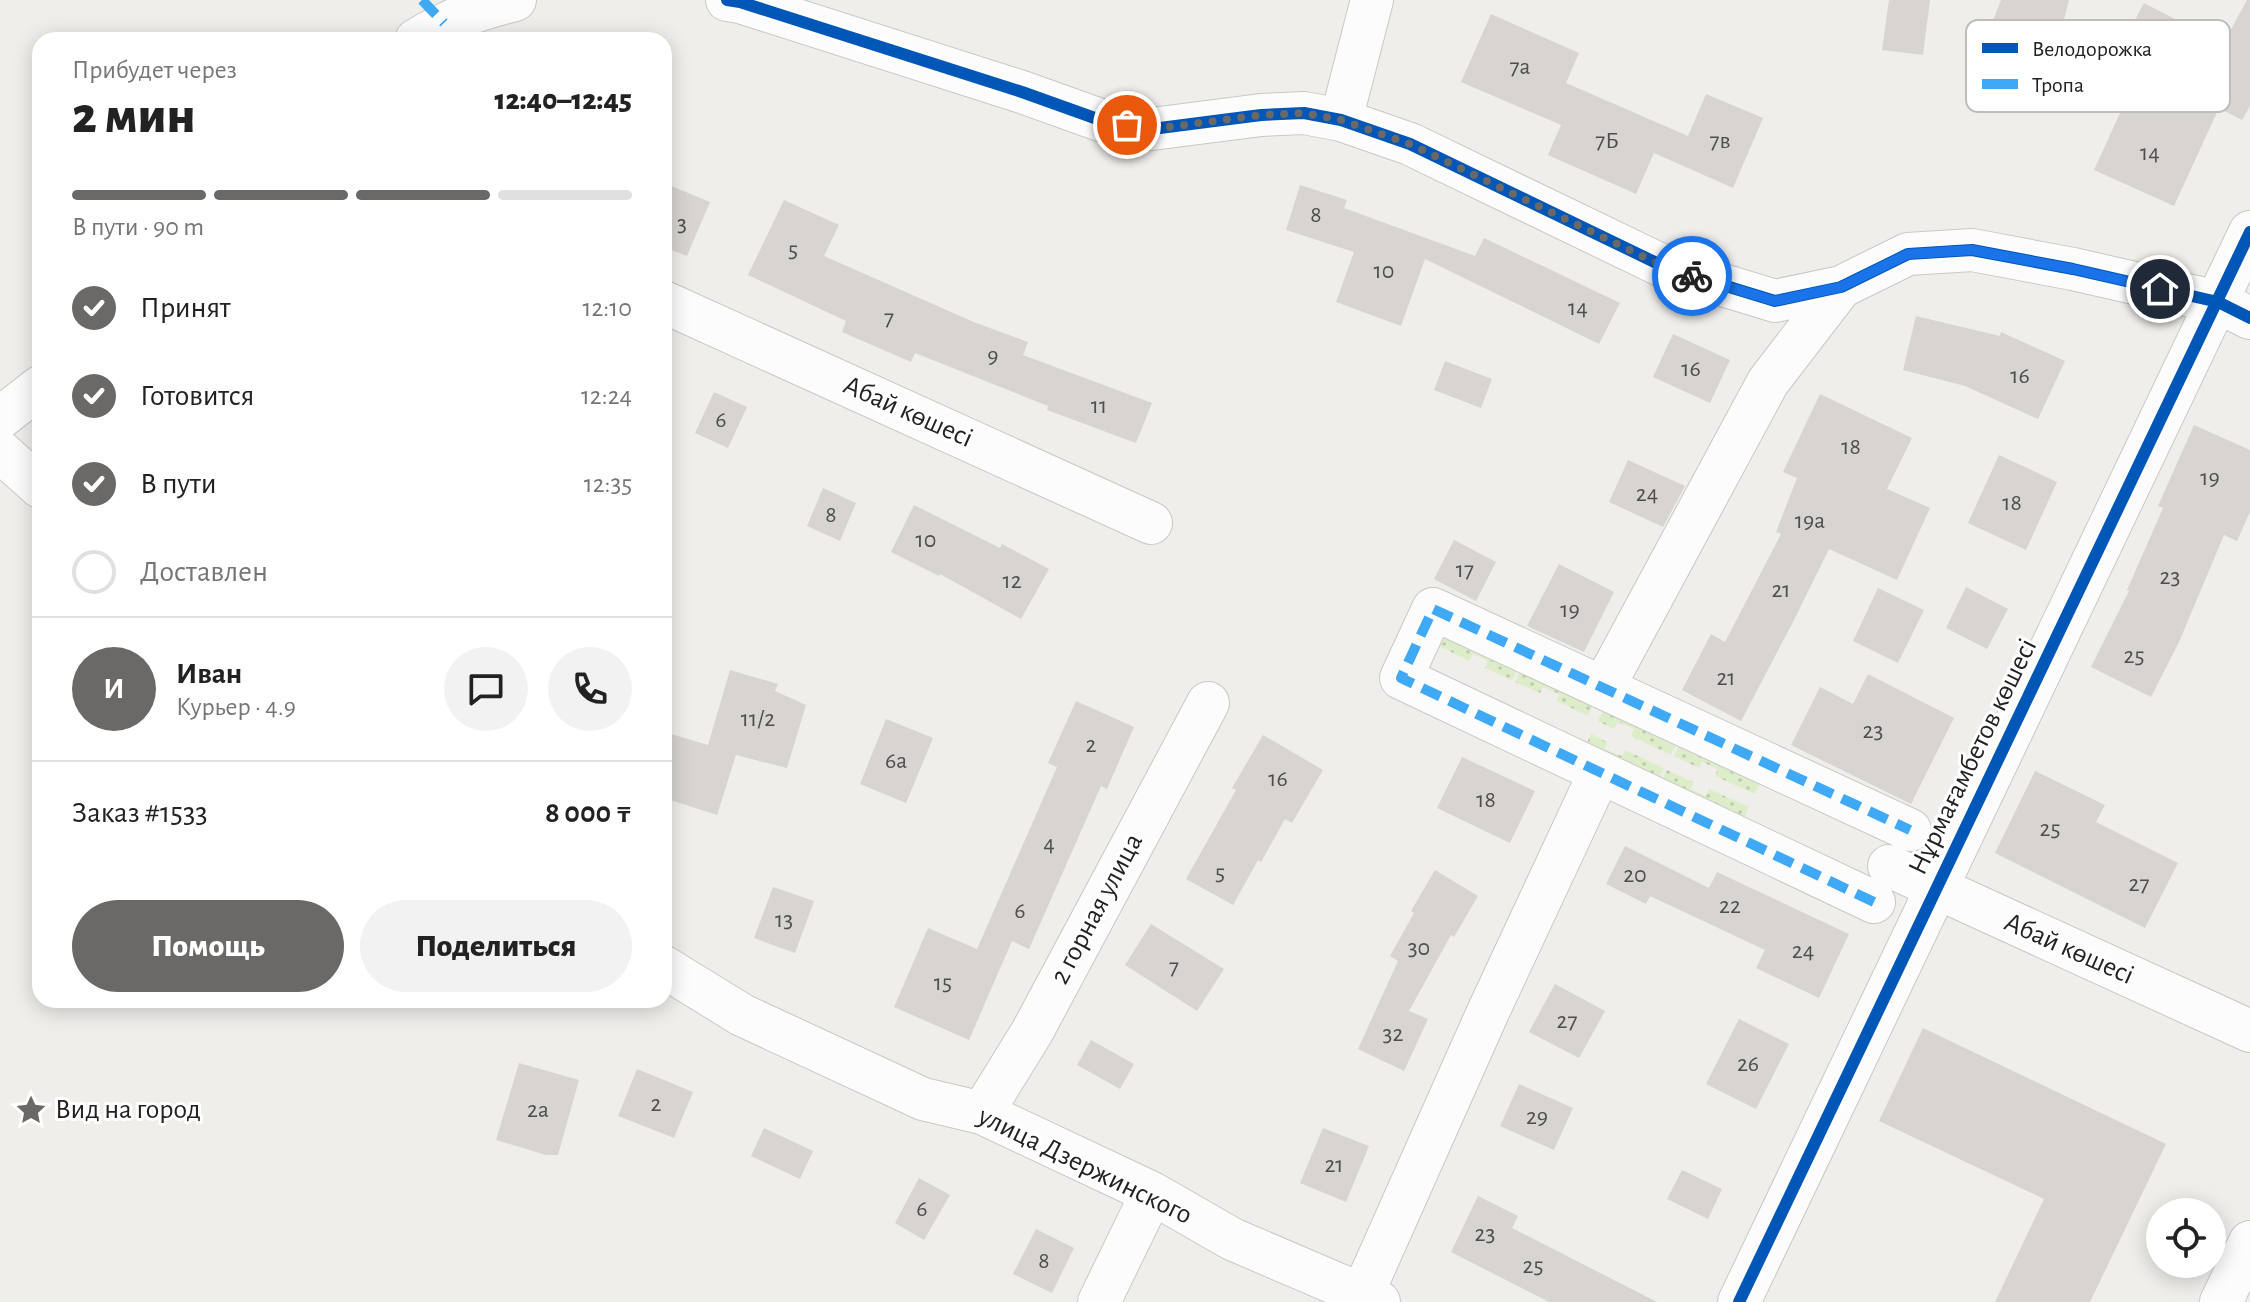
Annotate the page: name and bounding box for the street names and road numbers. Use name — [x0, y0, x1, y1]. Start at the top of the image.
street label: Абай көшесі — [839, 371, 977, 453]
street label: Нұрмағамбетов көшесі — [1904, 635, 2042, 879]
street label: 2 горная улица — [1046, 829, 1148, 989]
street label: Абай көшесі — [2000, 908, 2138, 990]
street label: улица Дзержинского — [973, 1102, 1196, 1230]

